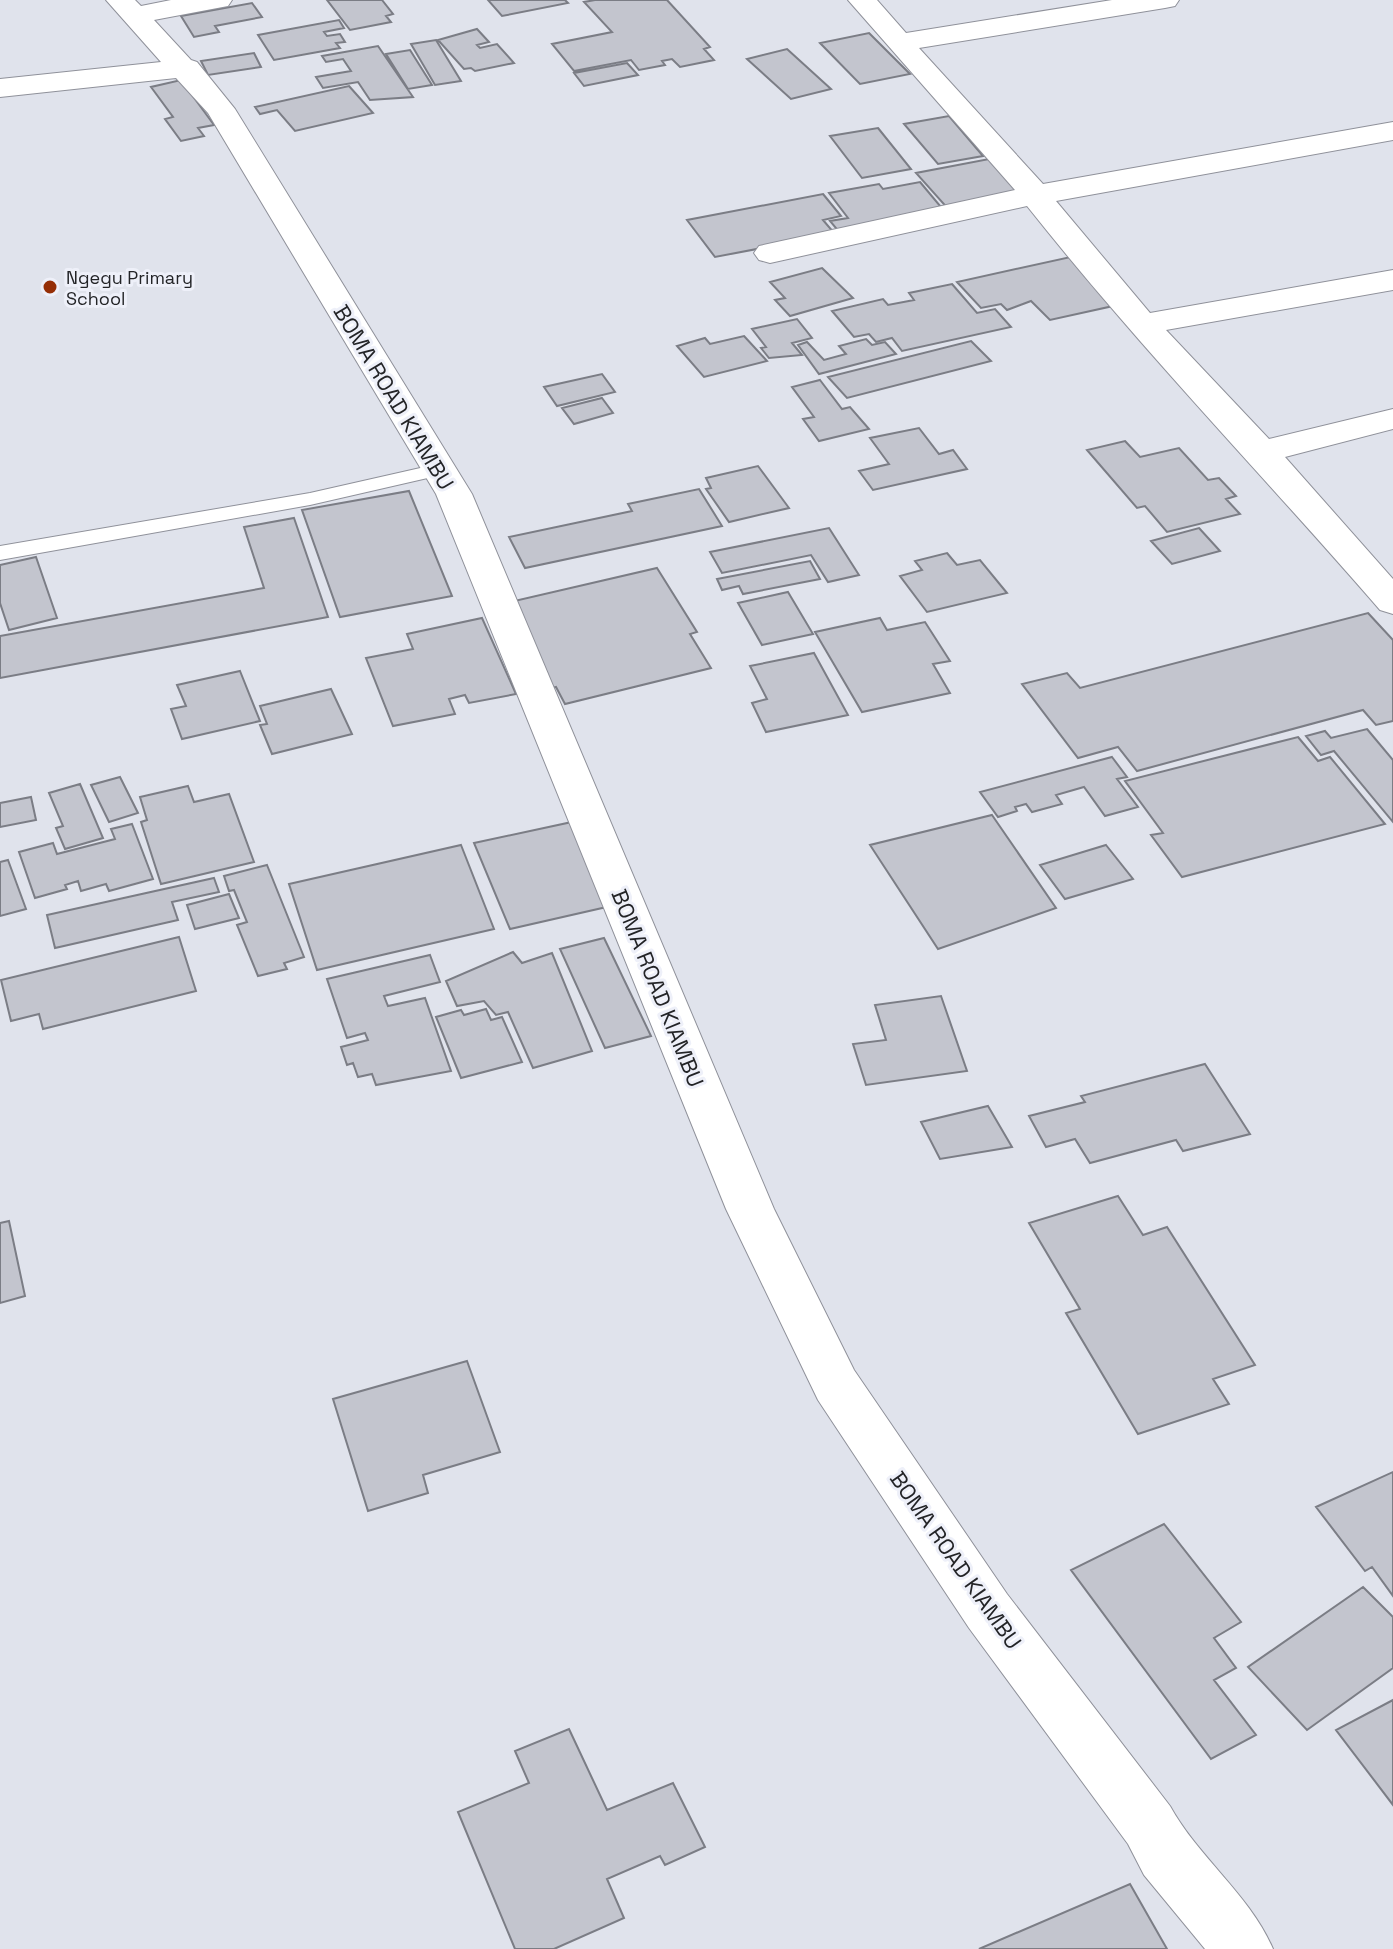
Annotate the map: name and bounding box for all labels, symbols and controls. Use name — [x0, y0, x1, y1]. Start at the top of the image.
place label: Ngegu Primary School — [66, 266, 193, 310]
marker: Ngegu Primary School — [41, 278, 59, 296]
street label: BOMA ROAD KIAMBU — [328, 299, 460, 495]
street label: BOMA ROAD KIAMBU — [606, 885, 710, 1091]
street label: BOMA ROAD KIAMBU — [884, 1466, 1028, 1654]

